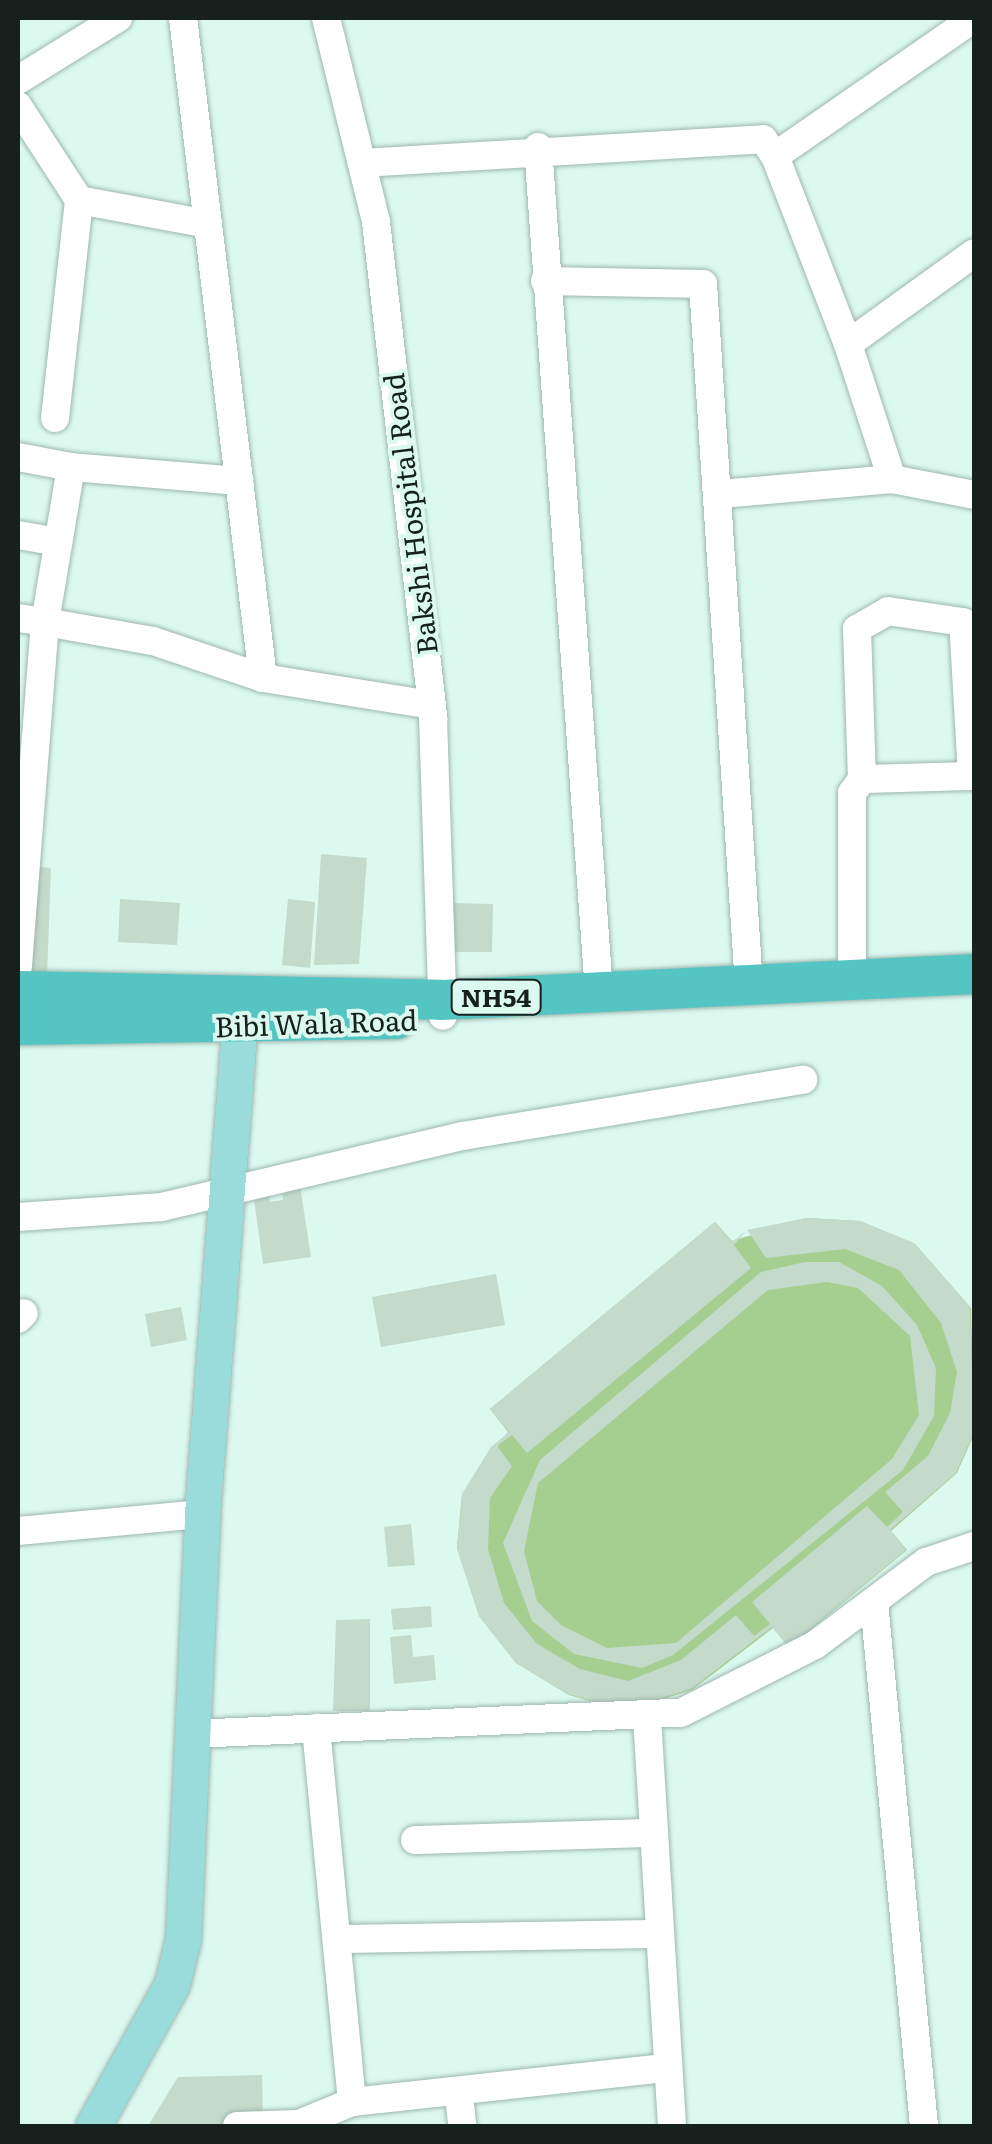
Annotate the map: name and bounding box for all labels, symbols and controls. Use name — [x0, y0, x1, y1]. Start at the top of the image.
street label: Bakshi Hospital Road — [375, 371, 443, 657]
road number: NH54 — [448, 977, 544, 1017]
street label: Bibi Wala Road — [214, 1002, 418, 1042]

